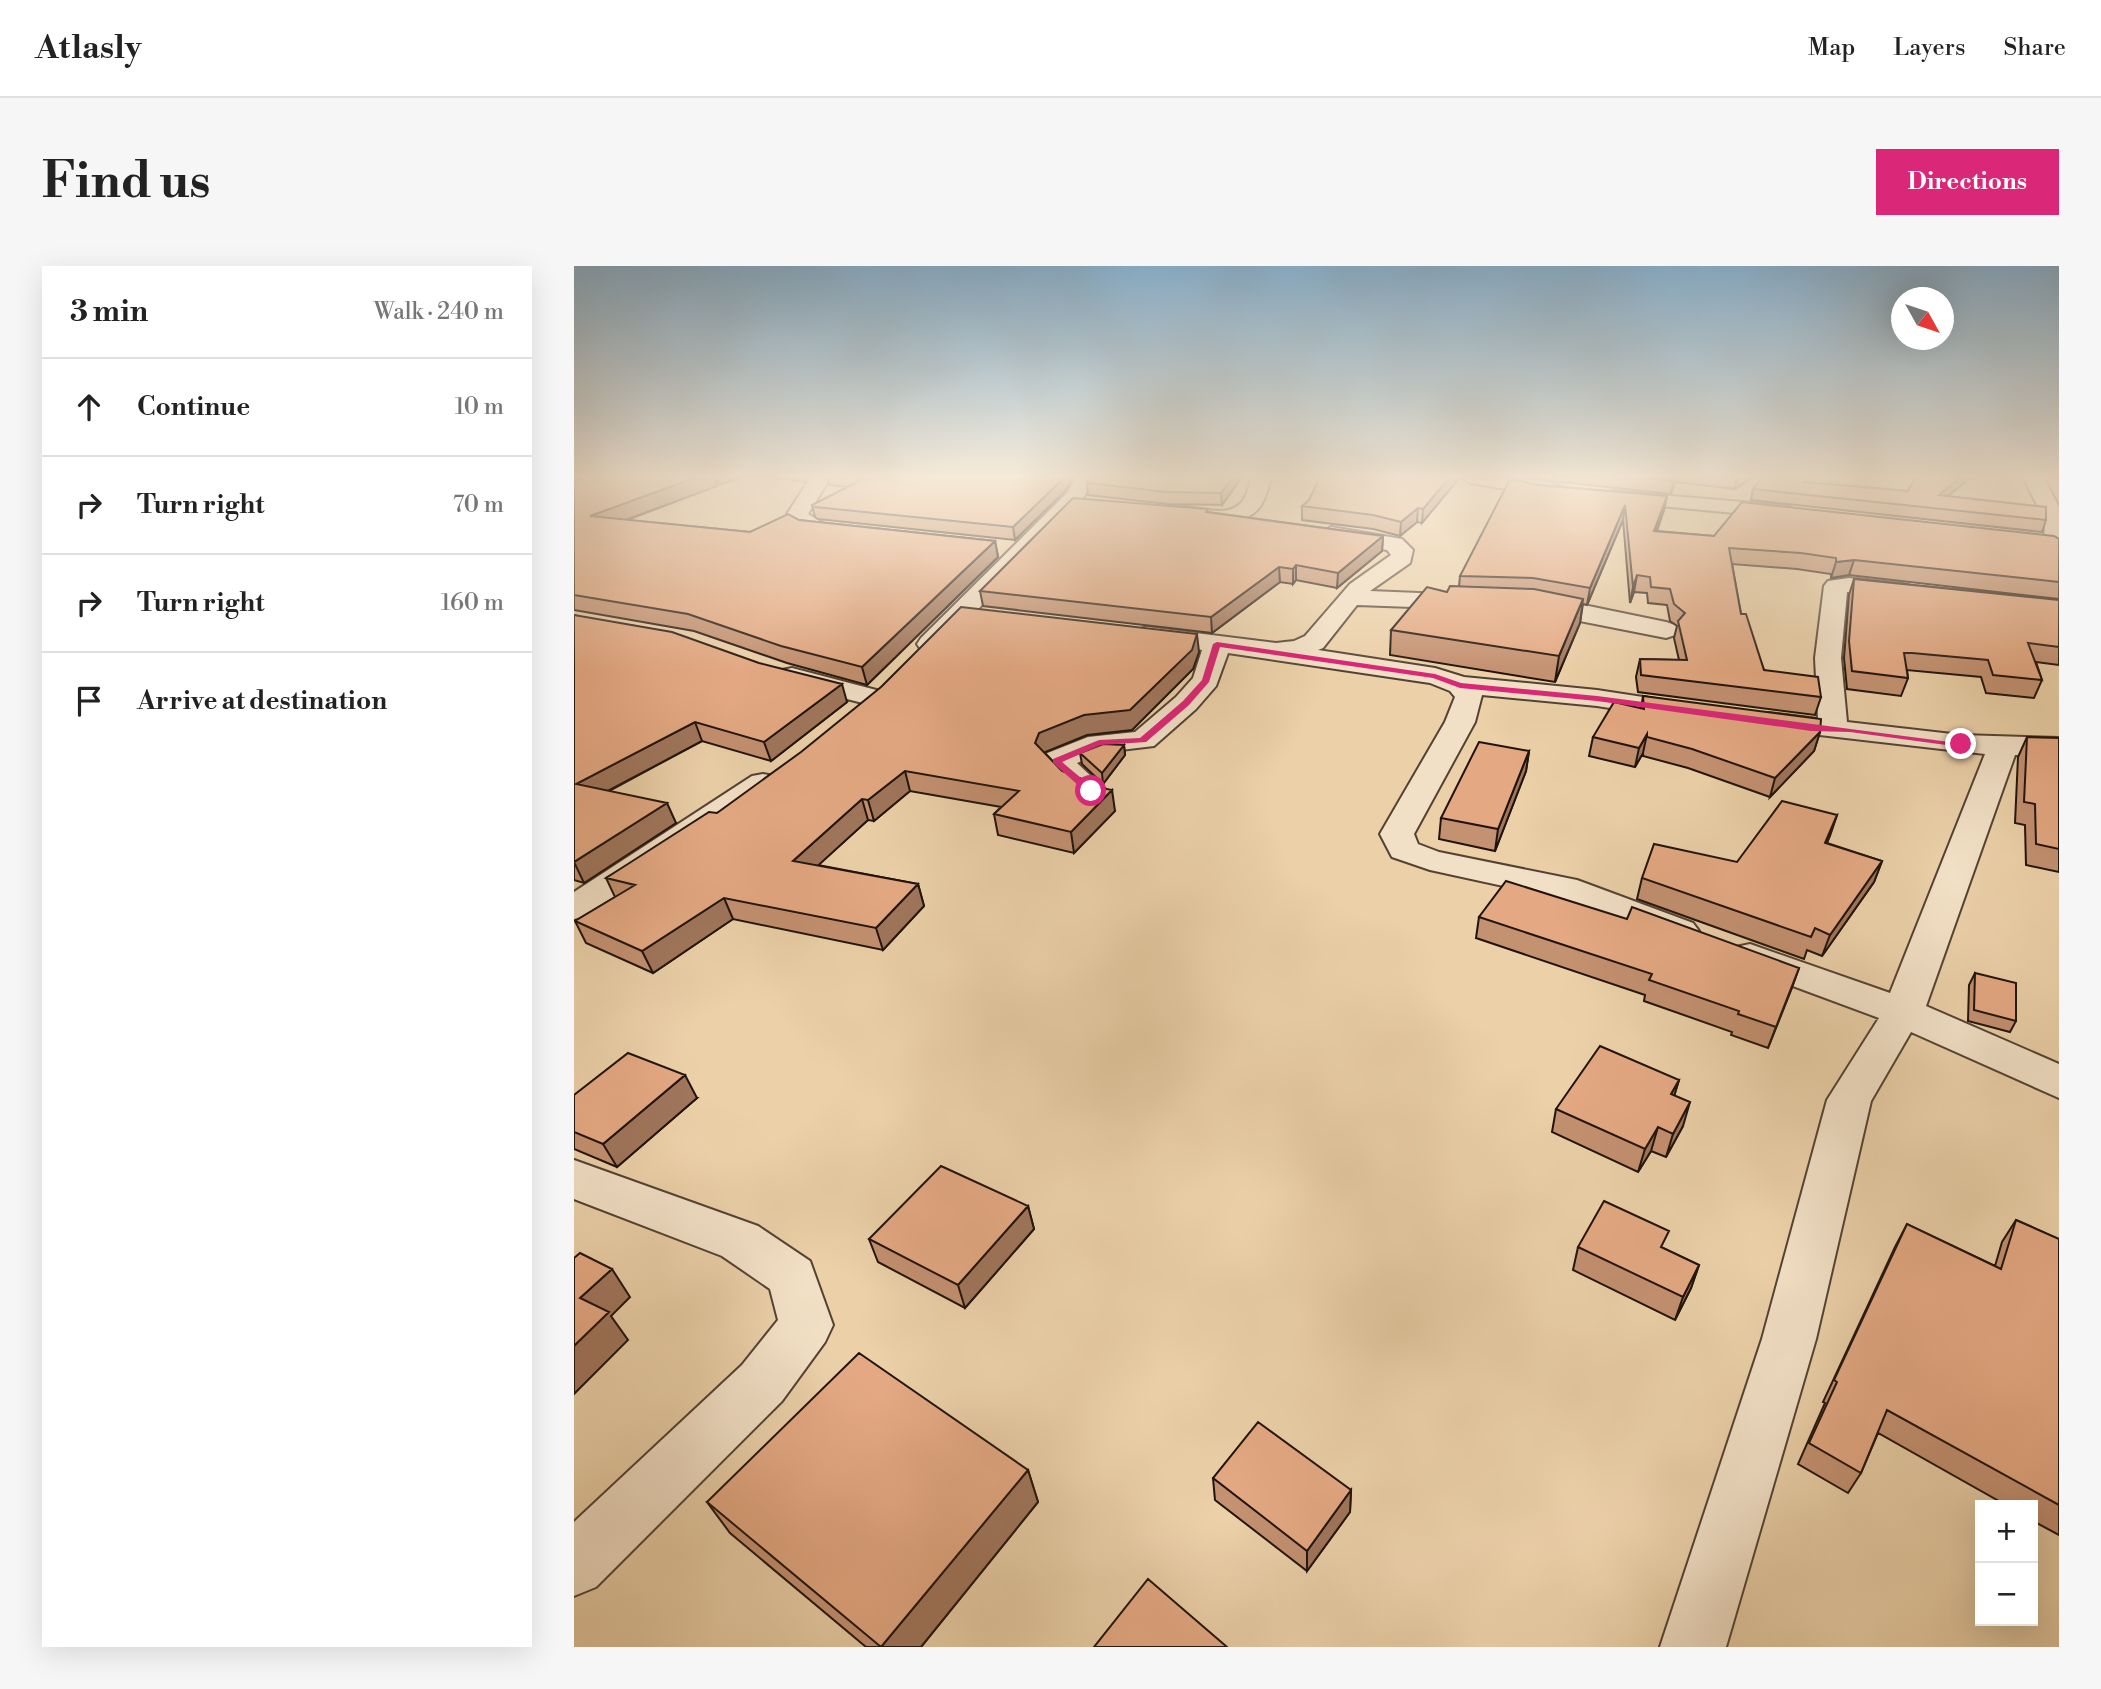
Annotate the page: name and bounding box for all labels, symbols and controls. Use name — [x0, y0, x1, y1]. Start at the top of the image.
text: Atlasly — [35, 28, 141, 69]
text: Map — [1808, 33, 1855, 63]
text: Layers — [1893, 33, 1965, 63]
text: Share — [2003, 33, 2066, 63]
button: Directions — [1876, 149, 2059, 215]
text: Find us — [42, 152, 211, 213]
north arrow — [1891, 287, 1954, 350]
text: 3 min — [70, 293, 148, 331]
text: Walk · 240 m — [374, 298, 504, 326]
icon: ahead — [70, 388, 108, 426]
text: Continue — [137, 391, 250, 423]
text: 10 m — [455, 393, 504, 421]
icon: right — [70, 486, 108, 524]
text: Turn right — [137, 489, 265, 521]
text: 70 m — [453, 491, 504, 519]
icon: right — [70, 584, 108, 622]
text: Turn right — [137, 587, 265, 619]
text: 160 m — [441, 589, 504, 617]
icon: arrive — [70, 682, 108, 720]
text: Arrive at destination — [137, 685, 387, 717]
route end — [1945, 728, 1976, 759]
route start — [1075, 775, 1106, 806]
map controls — [1975, 1500, 2038, 1626]
button: + — [1975, 1500, 2038, 1563]
button: − — [1975, 1563, 2038, 1626]

